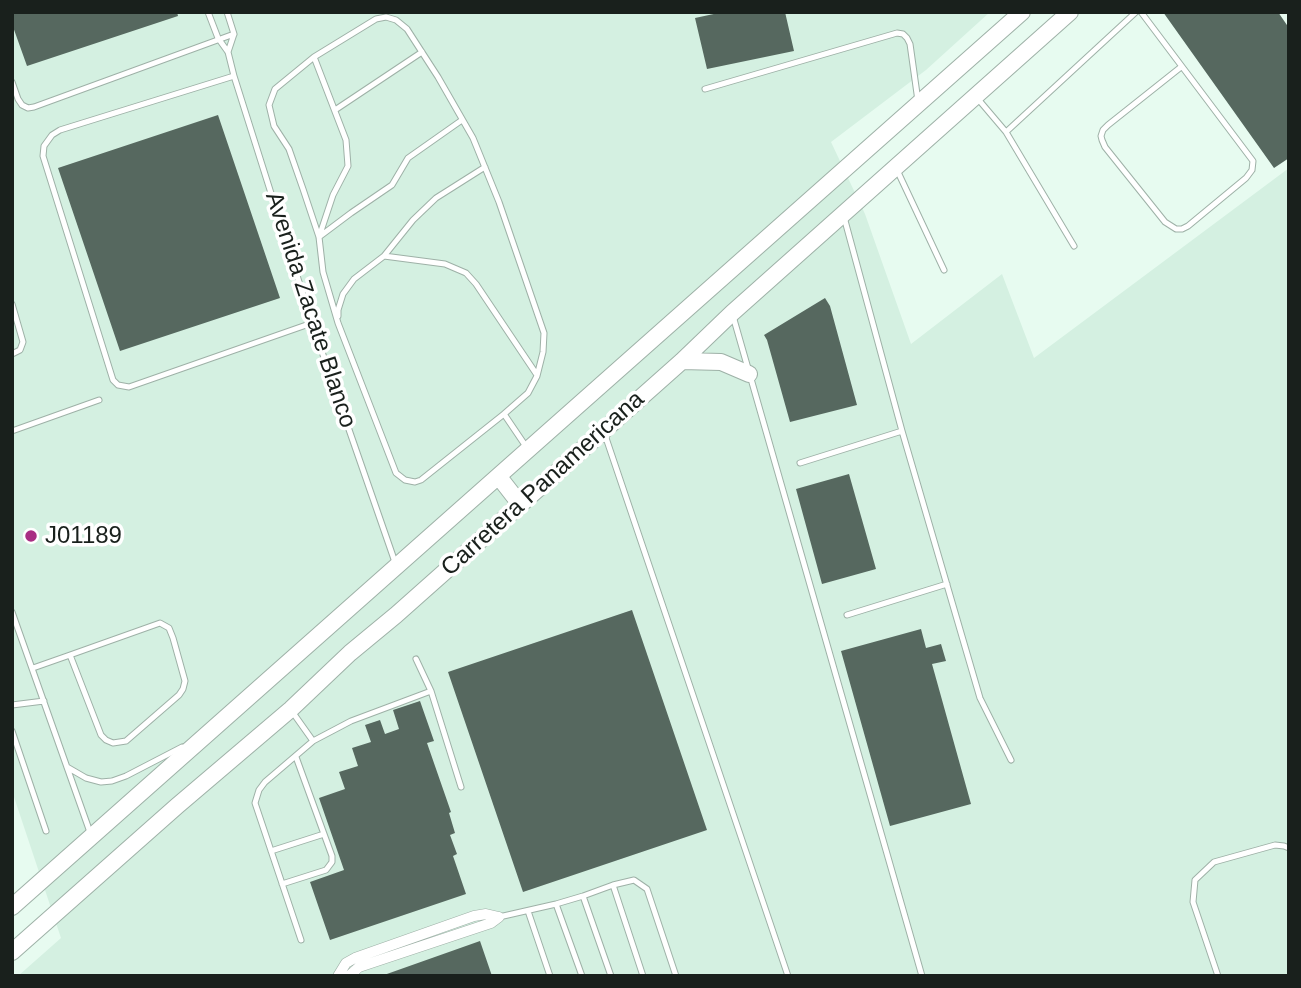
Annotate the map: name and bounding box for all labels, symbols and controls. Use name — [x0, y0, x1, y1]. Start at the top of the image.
street label: Avenida Zacate Blanco — [258, 188, 362, 432]
street label: Carretera Panamericana — [436, 385, 650, 583]
place label: J01189 — [45, 522, 122, 550]
marker: J01189 — [23, 528, 39, 544]

